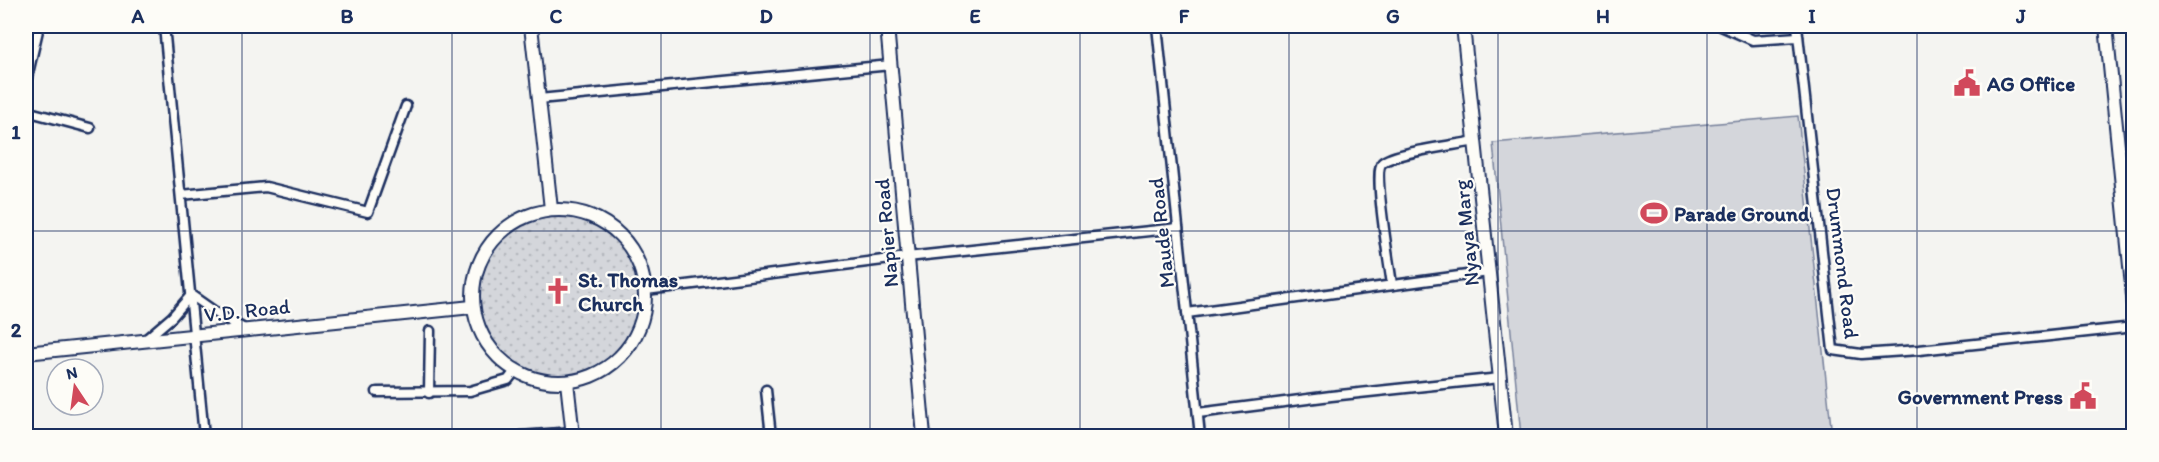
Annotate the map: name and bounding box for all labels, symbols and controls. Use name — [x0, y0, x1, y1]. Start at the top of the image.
text: A — [131, 4, 145, 28]
text: B — [341, 4, 354, 28]
text: C — [550, 4, 563, 28]
text: D — [759, 4, 773, 28]
text: E — [969, 4, 981, 28]
text: F — [1179, 4, 1190, 28]
text: G — [1386, 4, 1400, 28]
text: H — [1596, 4, 1610, 28]
text: I — [1808, 4, 1816, 28]
text: J — [2015, 4, 2026, 28]
public building icon: AG Office — [1952, 68, 1982, 98]
place label: AG Office — [1986, 71, 2075, 96]
text: 1 — [11, 120, 21, 144]
street label: Napier Road — [869, 177, 903, 289]
street label: Maude Road — [1143, 177, 1179, 289]
street label: Nyaya Marg — [1448, 178, 1484, 287]
street label: Drummond Road — [1821, 186, 1865, 341]
sports icon: Parade Ground — [1639, 198, 1669, 228]
place label: Parade Ground — [1674, 201, 1810, 226]
place label: St. Thomas Church — [578, 267, 678, 316]
church icon: St. Thomas Church — [543, 276, 573, 306]
street label: V.D. Road — [203, 293, 292, 327]
text: 2 — [11, 318, 22, 342]
north arrow — [45, 357, 105, 417]
text: N — [64, 362, 79, 383]
public building icon: Government Press — [2068, 381, 2098, 411]
place label: Government Press — [1897, 384, 2063, 409]

